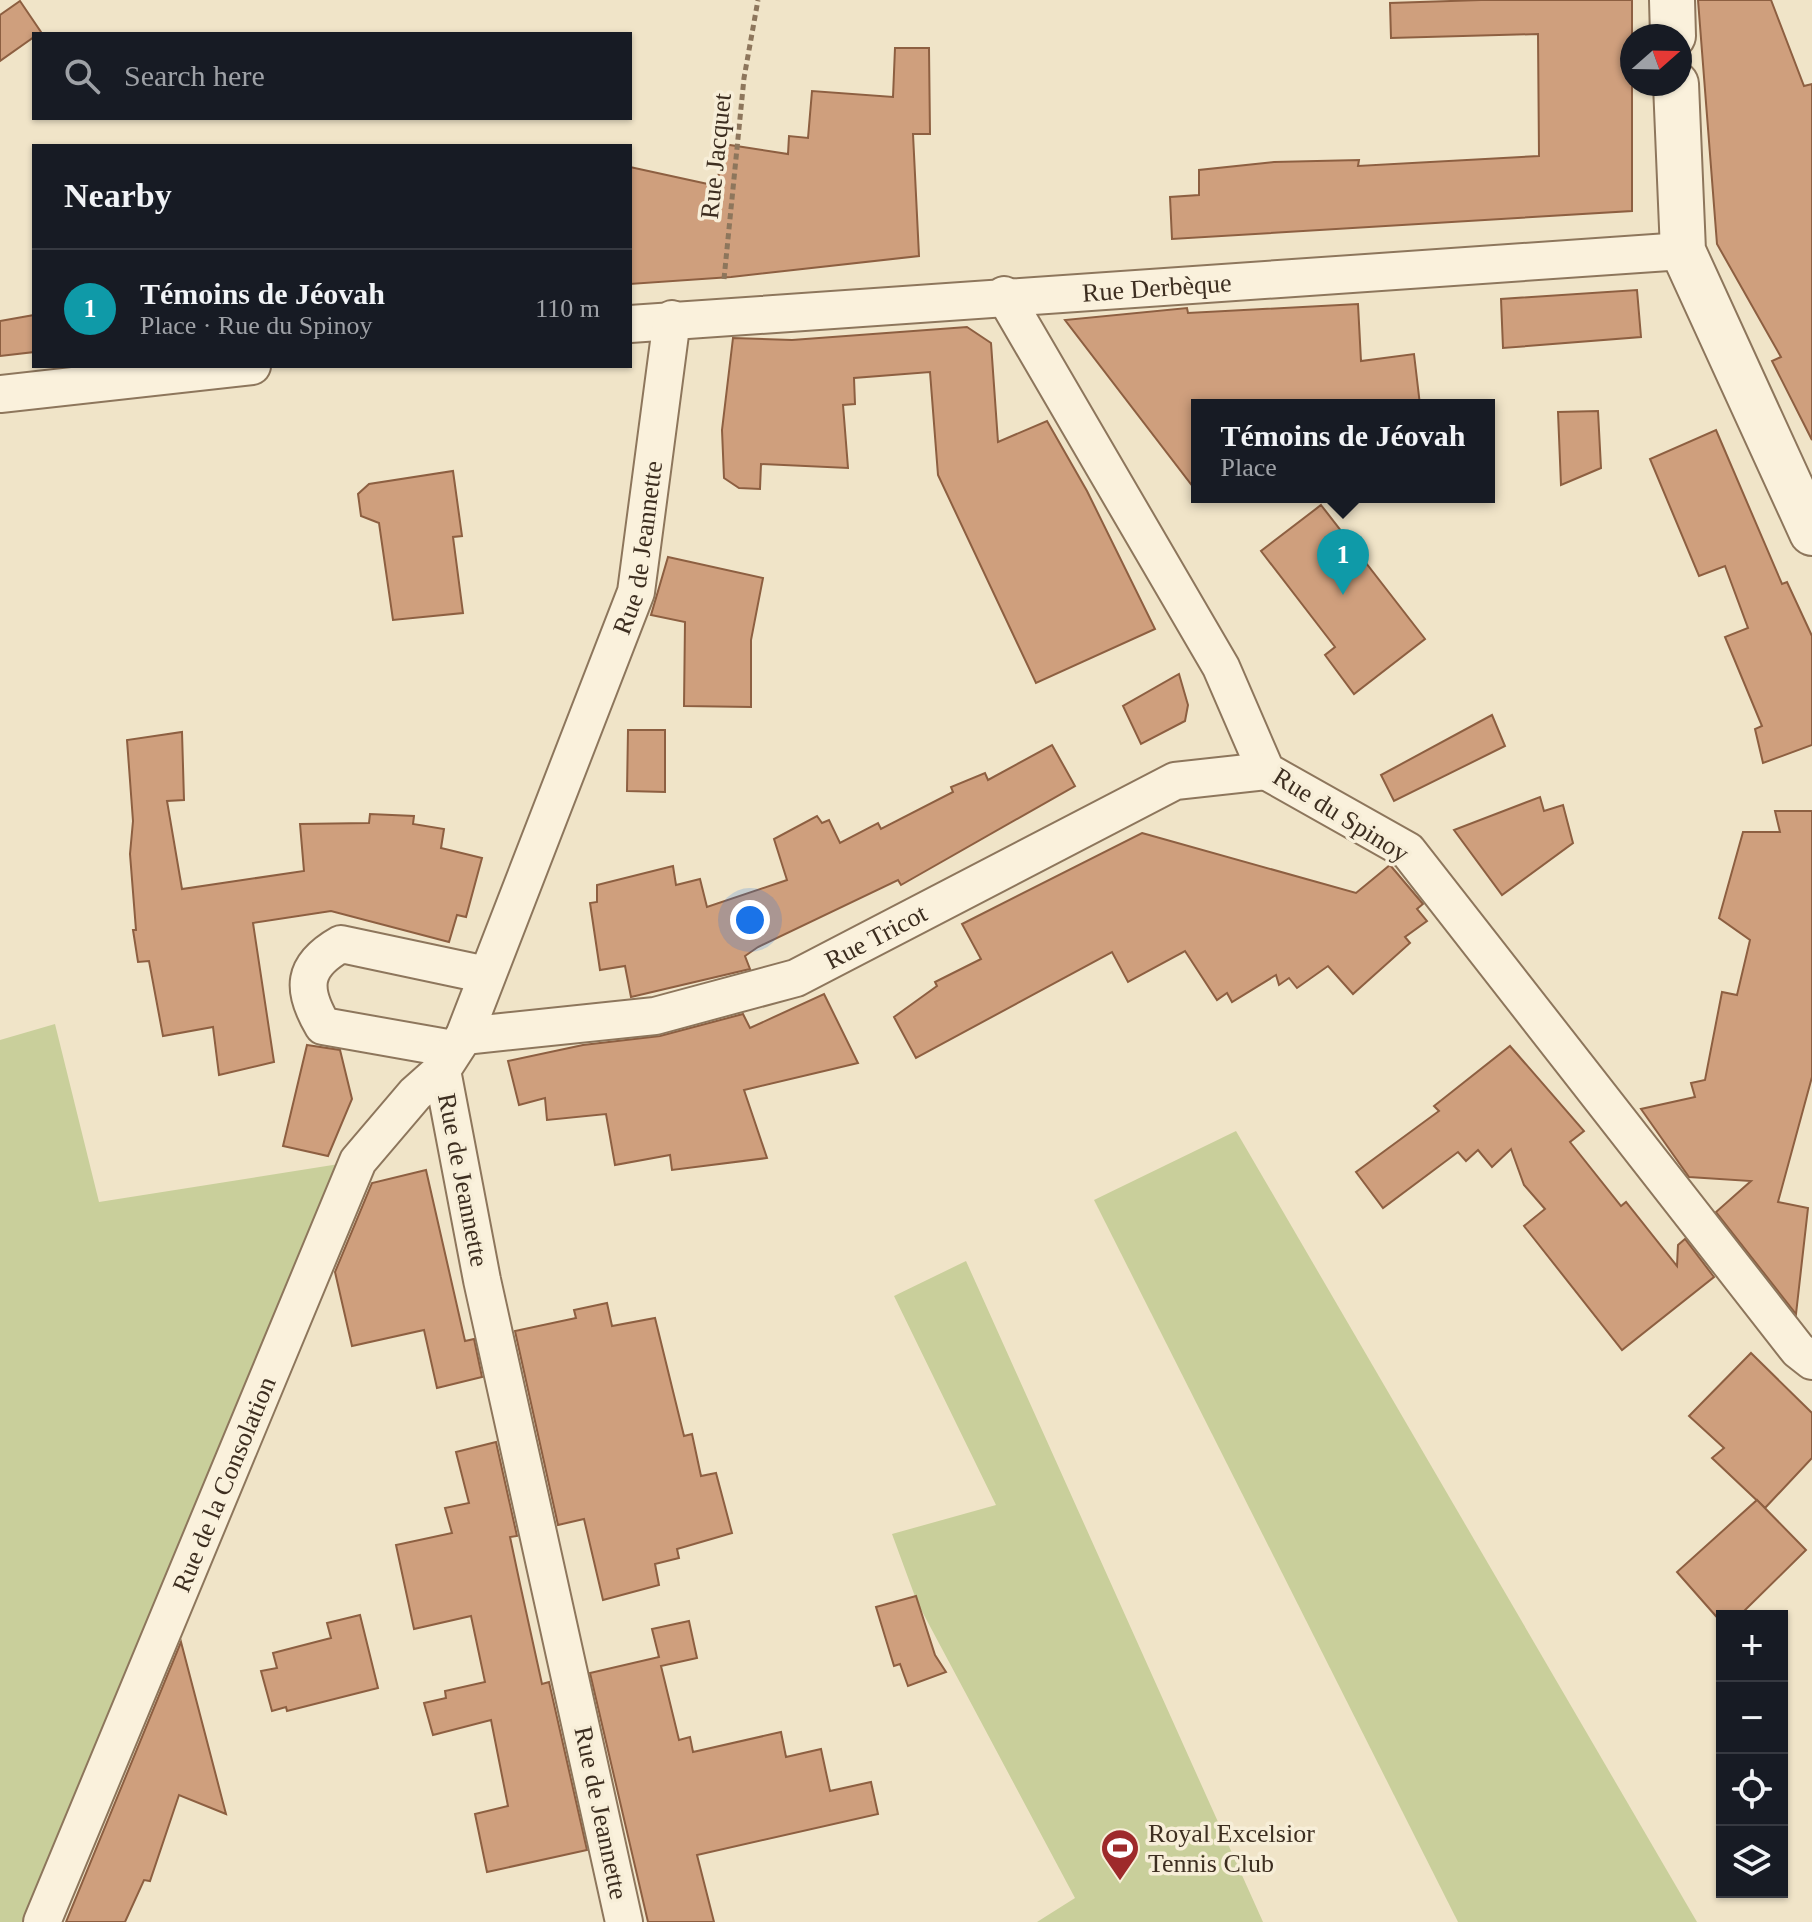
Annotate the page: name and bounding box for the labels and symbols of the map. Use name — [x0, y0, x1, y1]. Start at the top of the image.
north arrow — [1620, 24, 1692, 96]
street label: Rue Jacquet — [695, 91, 737, 220]
street label: Rue Derbèque — [1081, 268, 1232, 307]
street label: Rue de Jeannette — [607, 459, 668, 638]
pin: 1 — [1317, 529, 1369, 595]
street label: Rue du Spinoy — [1268, 762, 1414, 868]
street label: Rue Tricot — [820, 898, 932, 975]
your location — [730, 900, 770, 940]
street label: Rue de Jeannette — [432, 1091, 494, 1269]
street label: Rue de la Consolation — [166, 1372, 281, 1596]
street label: Rue de Jeannette — [569, 1724, 633, 1902]
place label: Royal Excelsior Tennis Club — [1148, 1819, 1315, 1878]
sports icon: Royal Excelsior Tennis Club — [1099, 1827, 1141, 1882]

